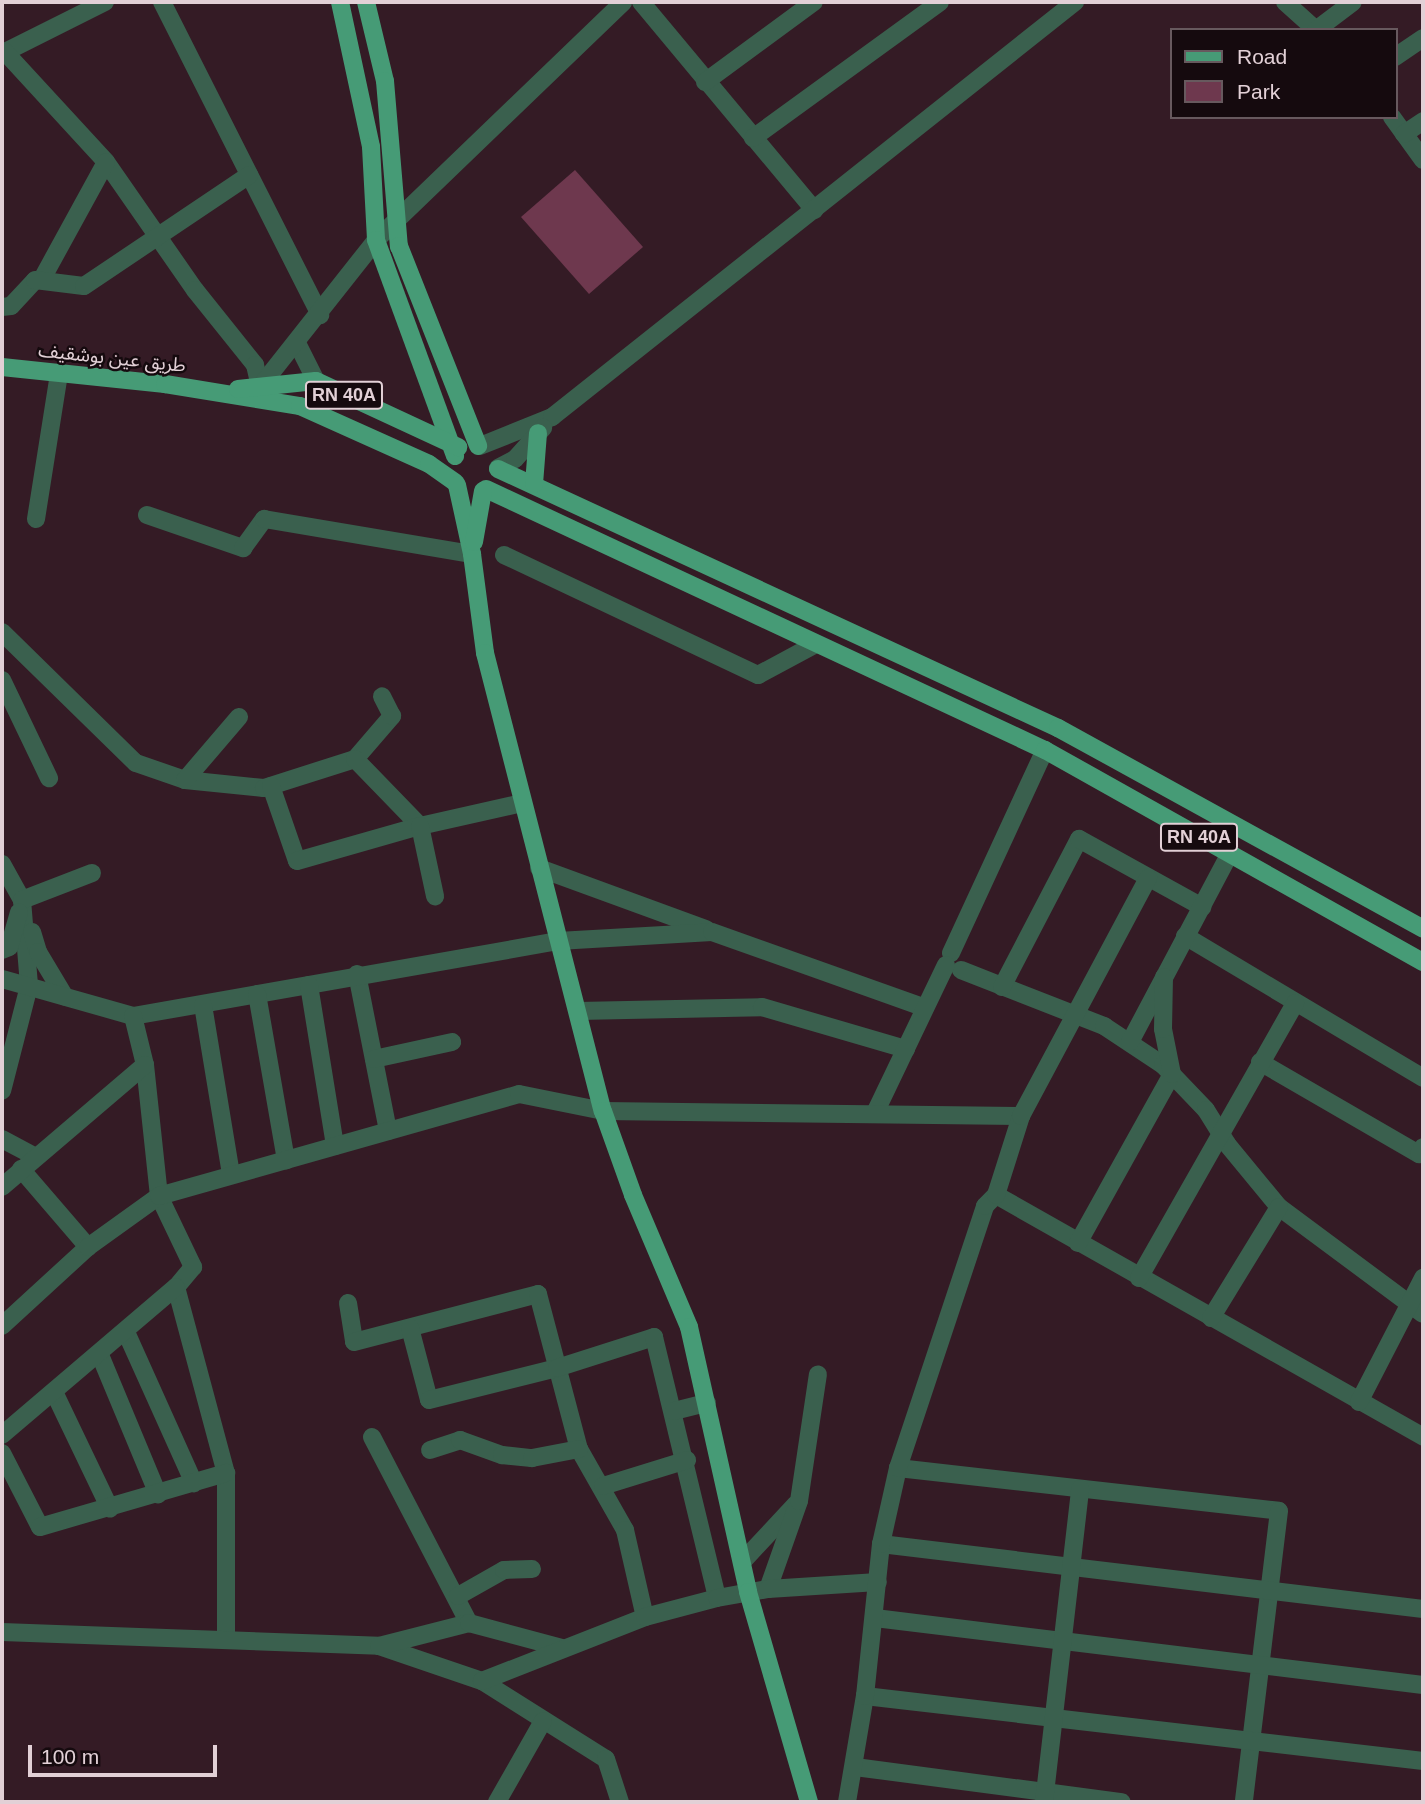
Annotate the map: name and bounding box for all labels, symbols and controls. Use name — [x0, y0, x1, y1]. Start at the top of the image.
legend — [1170, 28, 1397, 119]
text: Road — [1237, 45, 1287, 68]
text: Park — [1237, 80, 1280, 103]
street label: طريق عين بوشقيف — [37, 339, 187, 377]
road number: RN 40A — [304, 380, 384, 410]
road number: RN 40A — [1159, 822, 1239, 852]
scale bar — [32, 1730, 220, 1774]
text: 100 m — [41, 1745, 99, 1768]

